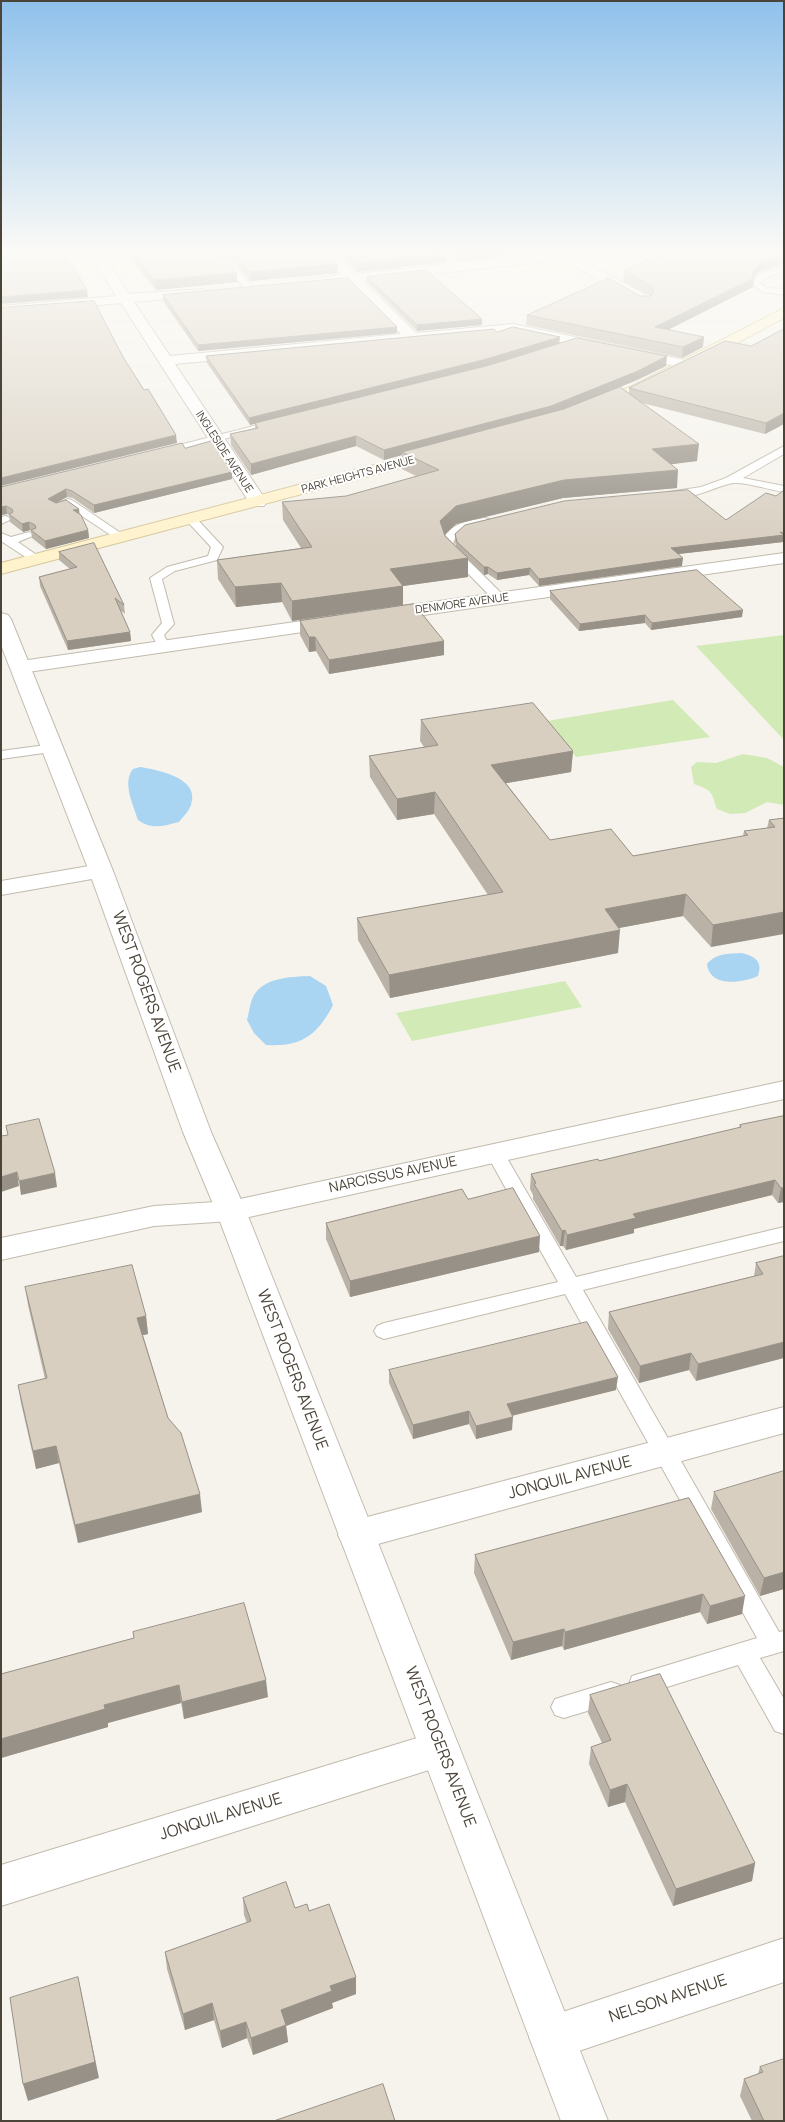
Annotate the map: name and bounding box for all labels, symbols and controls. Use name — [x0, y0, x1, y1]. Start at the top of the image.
street label: INGLESIDE AVENUE — [193, 408, 255, 496]
street label: PARK HEIGHTS AVENUE — [300, 454, 416, 496]
street label: DENMORE AVENUE — [414, 591, 510, 617]
street label: WEST ROGERS AVENUE — [108, 909, 184, 1075]
street label: NARCISSUS AVENUE — [327, 1153, 459, 1197]
street label: WEST ROGERS AVENUE — [252, 1287, 332, 1453]
street label: JONQUIL AVENUE — [506, 1452, 634, 1504]
street label: WEST ROGERS AVENUE — [400, 1664, 480, 1830]
street label: JONQUIL AVENUE — [157, 1789, 285, 1845]
street label: NELSON AVENUE — [607, 1971, 729, 2027]

